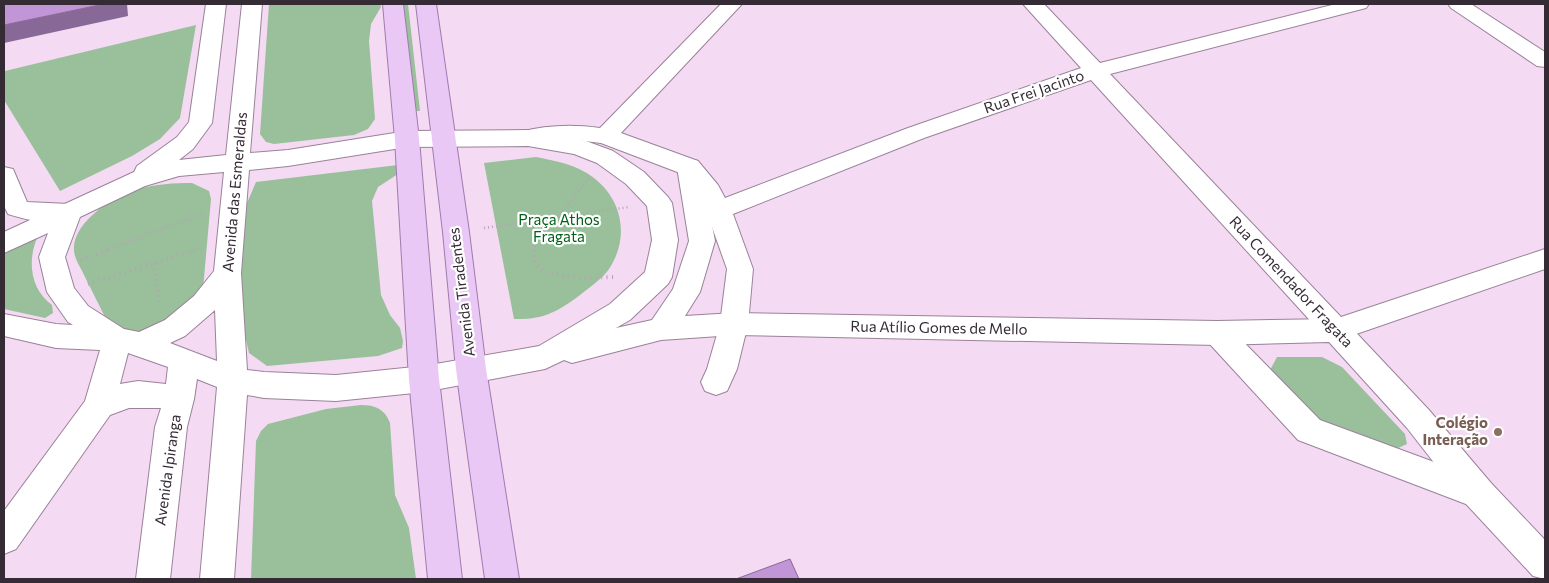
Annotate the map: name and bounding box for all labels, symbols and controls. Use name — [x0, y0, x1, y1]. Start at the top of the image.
street label: Rua Frei Jacinto — [981, 65, 1086, 117]
street label: Avenida das Esmeraldas — [218, 111, 250, 273]
park label: Praça Athos Fragata — [518, 210, 600, 245]
street label: Rua Comendador Fragata — [1226, 212, 1357, 351]
street label: Avenida Tiradentes — [444, 226, 478, 358]
street label: Rua Atílio Gomes de Mello — [850, 316, 1028, 338]
street label: Avenida Ipiranga — [150, 413, 184, 527]
place label: Colégio Interação — [1422, 413, 1488, 448]
marker: Colégio Interação — [1492, 426, 1504, 438]

